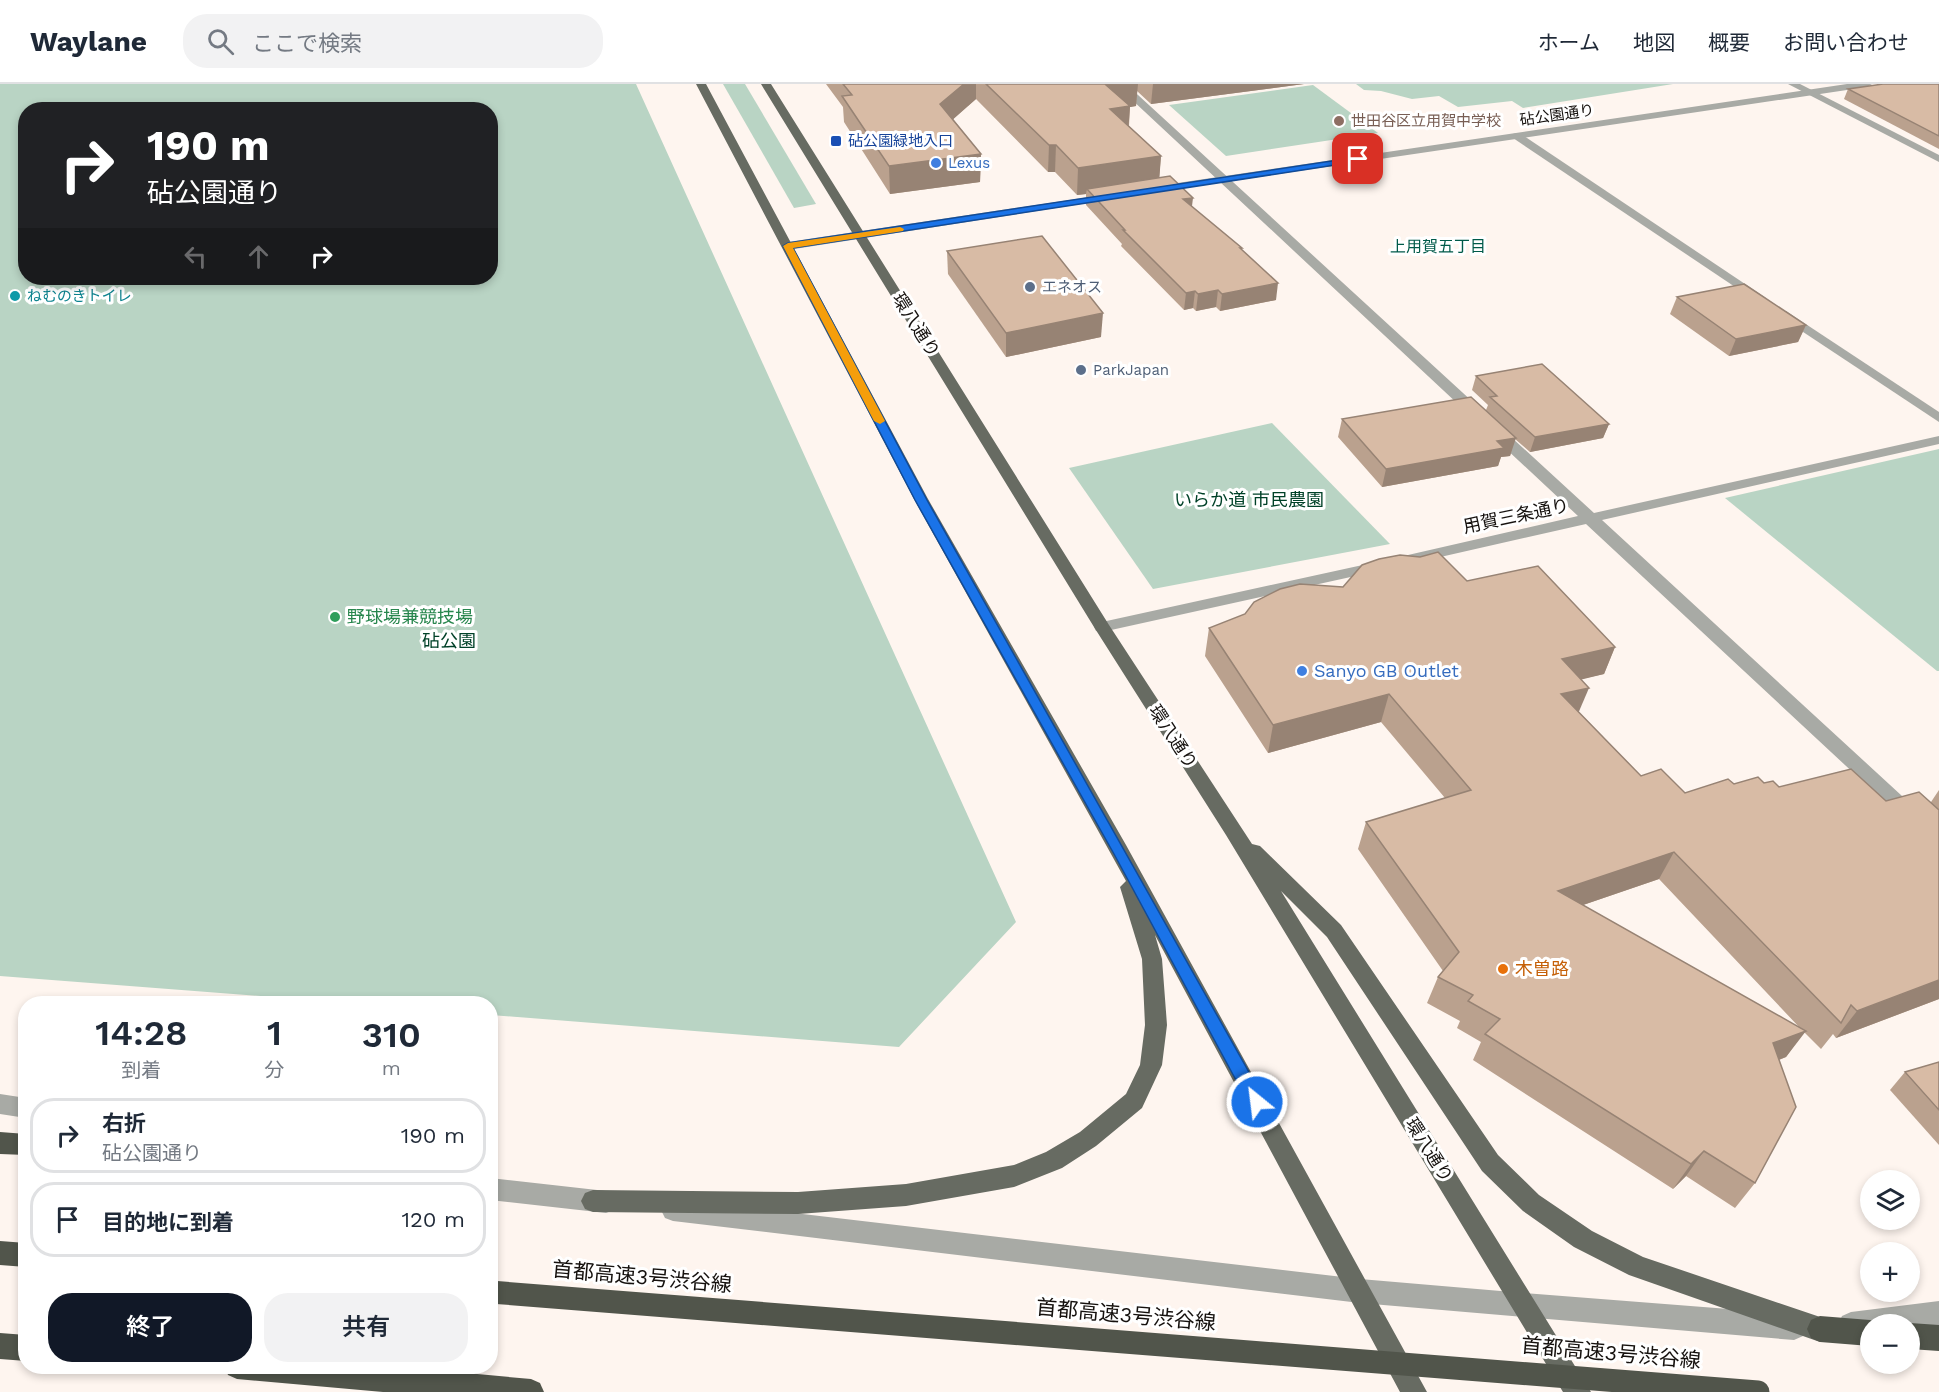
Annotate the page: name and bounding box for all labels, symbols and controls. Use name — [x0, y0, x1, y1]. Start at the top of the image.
search box — [183, 14, 603, 68]
text: Waylane — [30, 25, 147, 58]
icon: search — [204, 25, 237, 58]
text: ホーム — [1538, 30, 1600, 55]
text: 地図 — [1633, 30, 1675, 55]
text: 概要 — [1708, 30, 1750, 55]
text: お問い合わせ — [1783, 30, 1909, 55]
text: ここで検索 — [252, 31, 362, 56]
street label: 砧公園通り — [1519, 101, 1595, 129]
place label: 世田谷区立用賀中学校 — [1351, 112, 1501, 130]
marker: 世田谷区立用賀中学校 — [1332, 114, 1346, 128]
text: 190 m — [147, 121, 270, 170]
icon: right — [48, 126, 126, 204]
place label: 砧公園緑地入口 — [848, 132, 953, 150]
pin — [1332, 133, 1383, 184]
marker: 砧公園緑地入口 — [829, 134, 843, 148]
icon: arrive — [1341, 142, 1374, 175]
place label: Lexus — [948, 154, 990, 172]
marker: Lexus — [929, 156, 943, 170]
text: 砧公園通り — [147, 177, 282, 209]
district label: 上用賀五丁目 — [1390, 237, 1486, 256]
icon: left — [179, 240, 212, 273]
icon: ahead — [242, 240, 275, 273]
icon: right — [305, 240, 338, 273]
place label: エネオス — [1042, 278, 1102, 296]
marker: エネオス — [1023, 280, 1037, 294]
place label: ねむのきトイレ — [27, 287, 132, 305]
marker: ねむのきトイレ — [8, 289, 22, 303]
street label: 環八通り — [888, 289, 944, 361]
place label: ParkJapan — [1093, 361, 1169, 379]
marker: ParkJapan — [1074, 363, 1088, 377]
park label: いらか道 市民農園 — [1174, 489, 1324, 510]
street label: 用賀三条通り — [1461, 494, 1571, 537]
place label: 野球場兼競技場 — [347, 606, 473, 627]
marker: 野球場兼競技場 — [328, 610, 342, 624]
park label: 砧公園 — [422, 630, 476, 651]
place label: Sanyo GB Outlet — [1314, 660, 1459, 681]
marker: Sanyo GB Outlet — [1295, 664, 1309, 678]
street label: 環八通り — [1145, 701, 1202, 773]
place label: 木曽路 — [1515, 958, 1569, 979]
marker: 木曽路 — [1496, 962, 1510, 976]
text: 14:28 — [95, 1012, 187, 1054]
text: 1 — [267, 1012, 282, 1054]
text: 310 — [362, 1014, 421, 1056]
text: m — [382, 1056, 401, 1080]
text: 到着 — [121, 1058, 161, 1082]
text: 分 — [265, 1058, 285, 1082]
position arrow — [1225, 1070, 1289, 1134]
text: 右折 — [102, 1111, 146, 1136]
street label: 環八通り — [1401, 1114, 1457, 1186]
icon: right — [51, 1119, 84, 1152]
text: 190 m — [401, 1123, 465, 1148]
text: 砧公園通り — [102, 1141, 202, 1165]
map controls — [1860, 1170, 1920, 1374]
button: layers — [1860, 1170, 1920, 1230]
icon: arrive — [51, 1203, 84, 1236]
text: 120 m — [401, 1207, 465, 1232]
text: 目的地に到着 — [102, 1210, 234, 1235]
button: + — [1860, 1242, 1920, 1302]
street label: 首都高速3号渋谷線 — [551, 1256, 733, 1297]
button: 終了 — [48, 1293, 252, 1362]
button: 共有 — [264, 1293, 468, 1362]
street label: 首都高速3号渋谷線 — [1035, 1294, 1217, 1335]
button: − — [1860, 1314, 1920, 1374]
street label: 首都高速3号渋谷線 — [1520, 1332, 1702, 1373]

